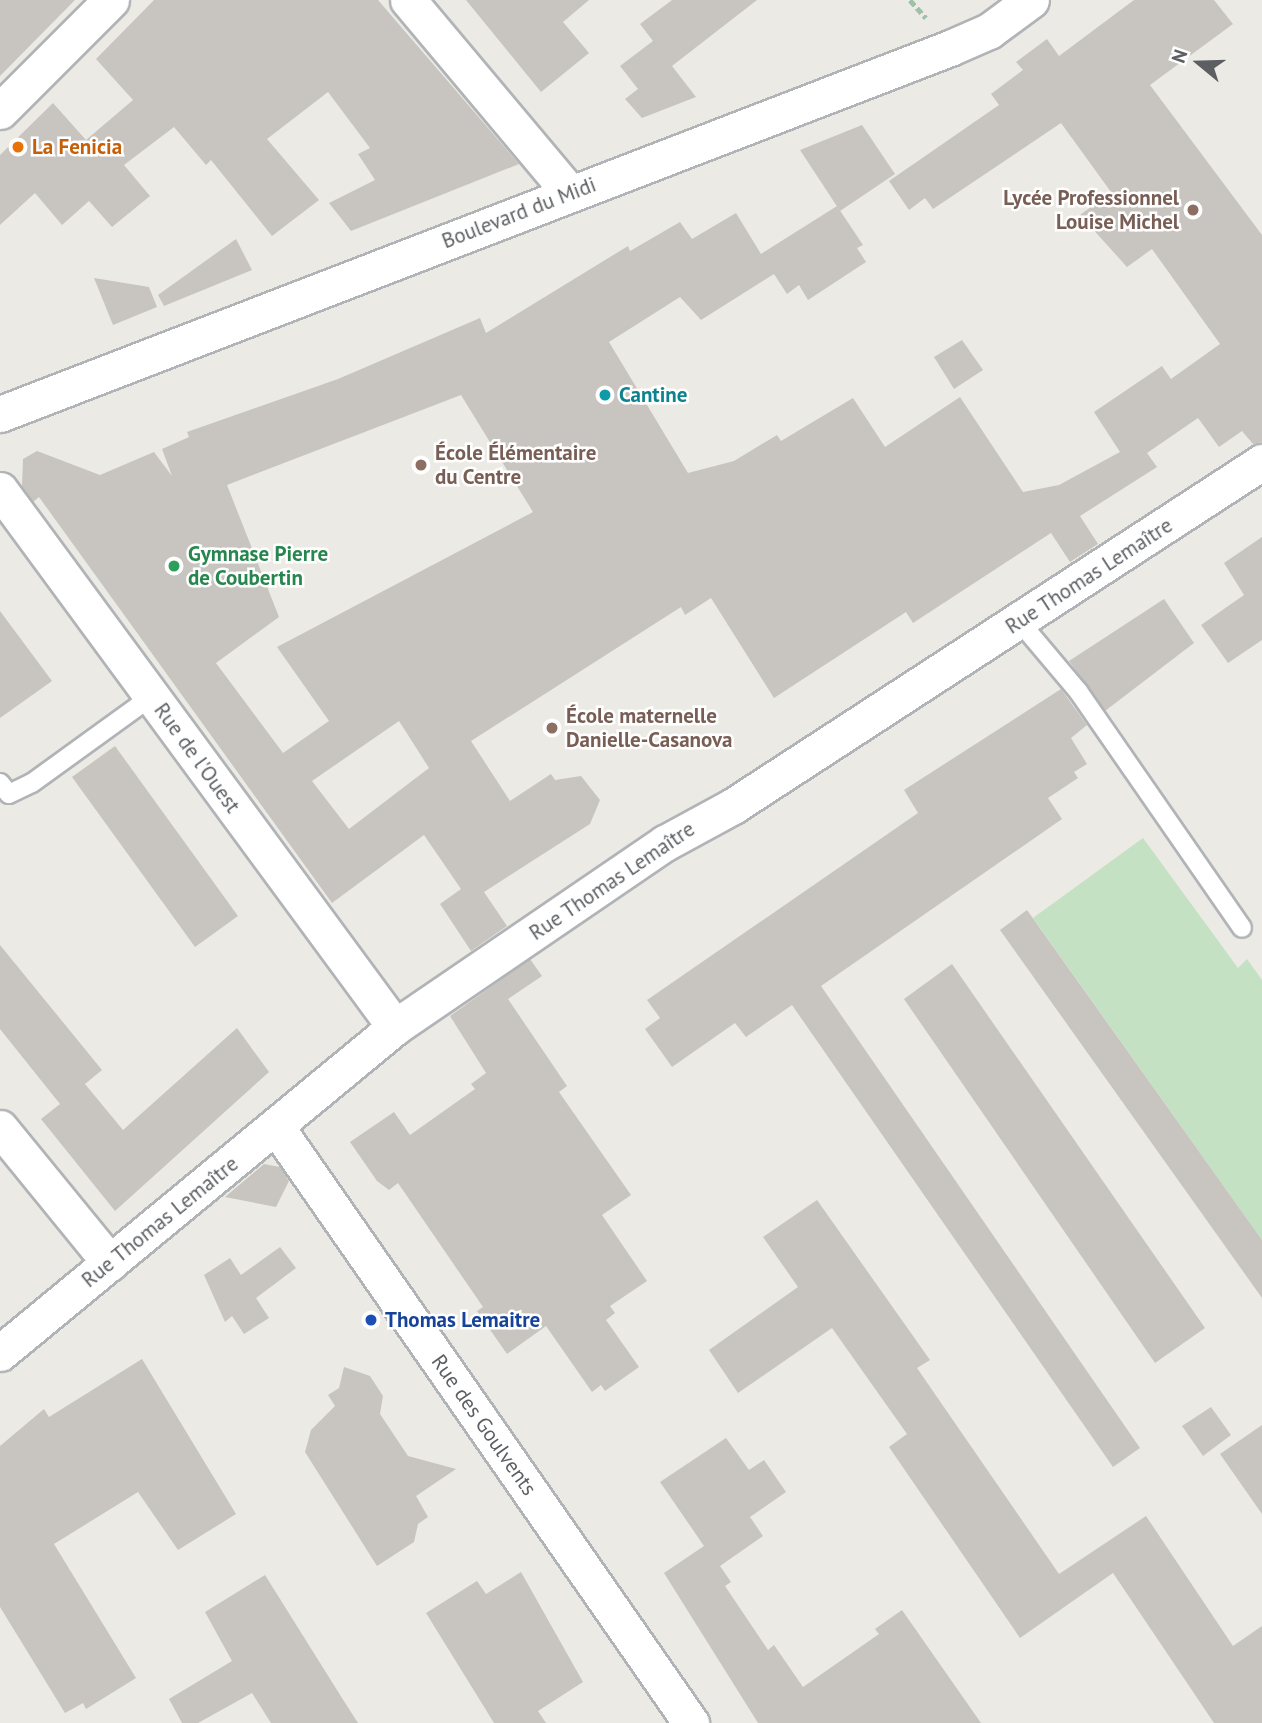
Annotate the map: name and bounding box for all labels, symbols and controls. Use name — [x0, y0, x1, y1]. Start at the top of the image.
north arrow — [1164, 28, 1234, 98]
text: N — [1166, 46, 1193, 66]
place label: La Fenicia — [32, 134, 122, 160]
marker: La Fenicia — [10, 139, 26, 155]
street label: Boulevard du Midi — [438, 172, 600, 254]
place label: Lycée Professionnel Louise Michel — [1003, 185, 1179, 235]
marker: Lycée Professionnel Louise Michel — [1185, 202, 1201, 218]
place label: Cantine — [619, 382, 687, 408]
marker: Cantine — [597, 387, 613, 403]
place label: École Élémentaire du Centre — [435, 440, 596, 490]
marker: École Élémentaire du Centre — [413, 457, 429, 473]
street label: Rue Thomas Lemaître — [1001, 512, 1177, 640]
place label: Gymnase Pierre de Coubertin — [188, 541, 328, 591]
marker: Gymnase Pierre de Coubertin — [166, 558, 182, 574]
street label: Rue de l'Ouest — [149, 698, 245, 818]
place label: École maternelle Danielle-Casanova — [566, 703, 732, 753]
marker: École maternelle Danielle-Casanova — [544, 720, 560, 736]
street label: Rue Thomas Lemaître — [524, 816, 700, 946]
street label: Rue Thomas Lemaître — [76, 1151, 244, 1293]
place label: Thomas Lemaitre — [385, 1307, 540, 1333]
marker: Thomas Lemaitre — [363, 1312, 379, 1328]
street label: Rue des Goulvents — [426, 1350, 542, 1500]

